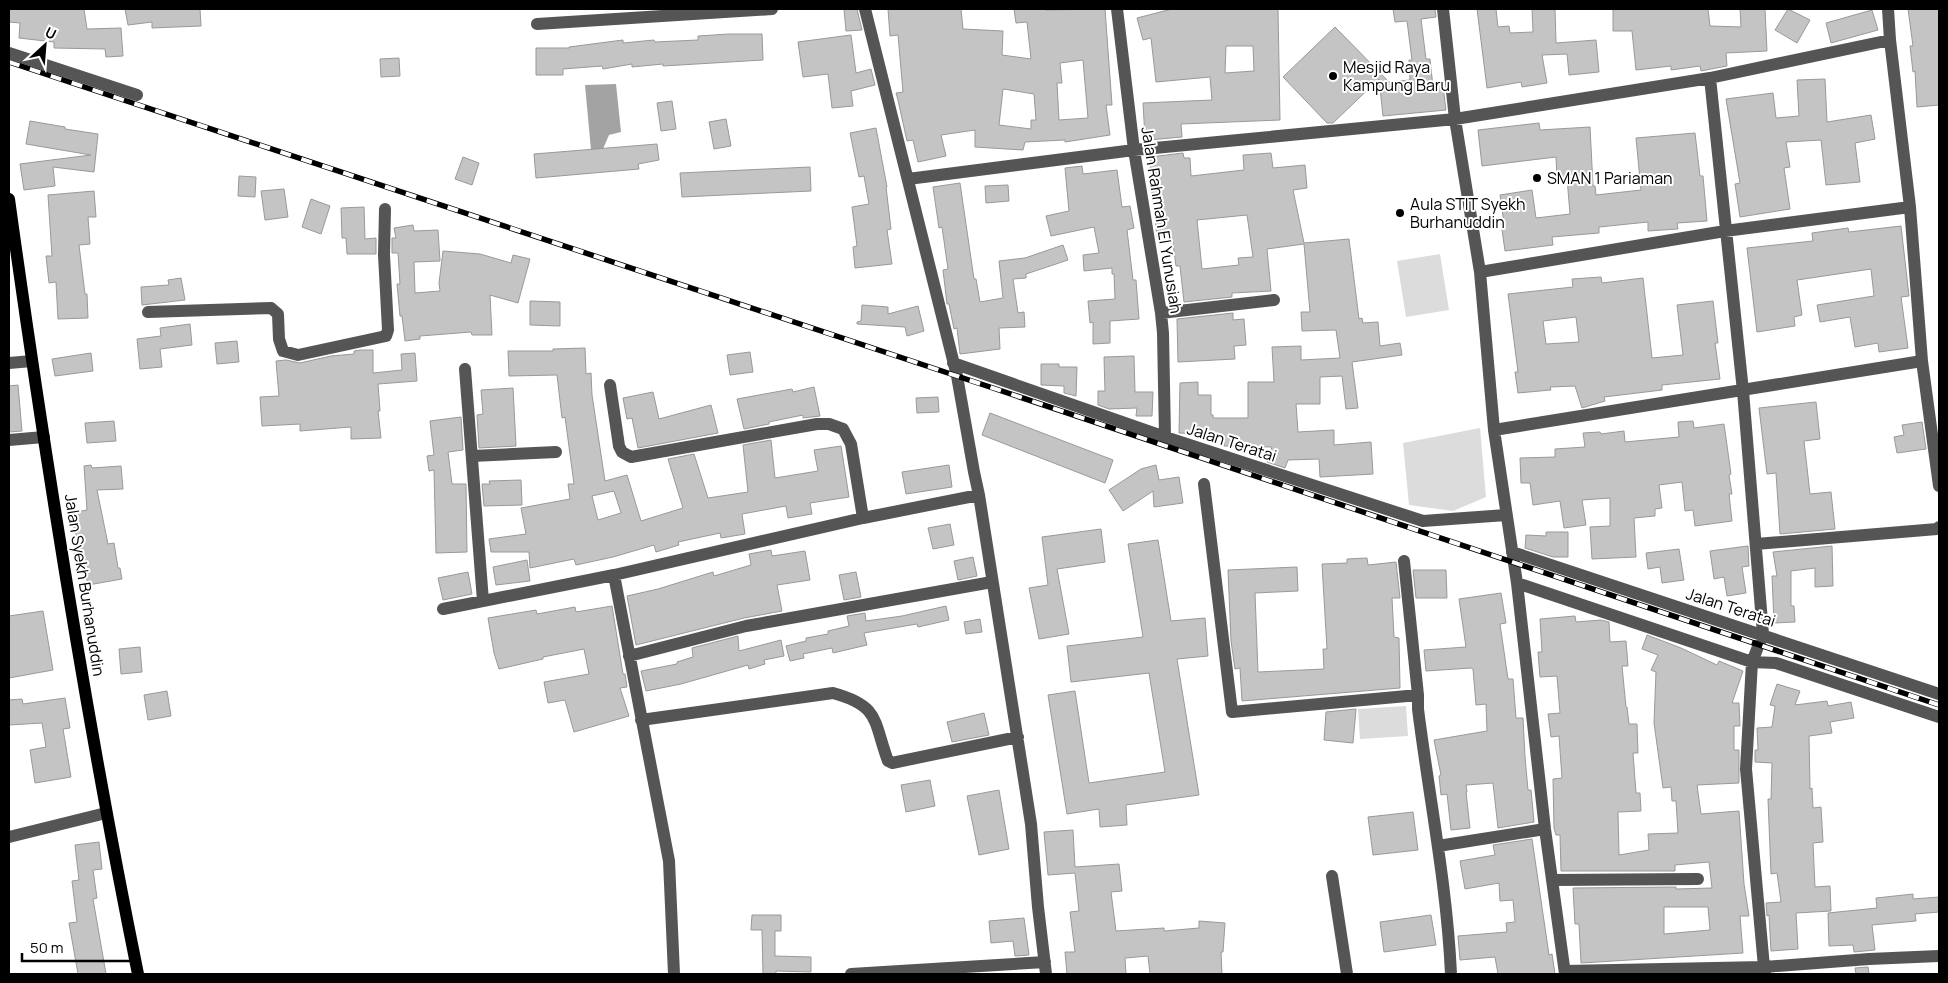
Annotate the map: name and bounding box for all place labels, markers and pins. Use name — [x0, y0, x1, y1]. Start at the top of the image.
place label: Mesjid Raya Kampung Baru — [1343, 56, 1450, 96]
marker: Mesjid Raya Kampung Baru — [1327, 70, 1339, 82]
place label: SMAN 1 Pariaman — [1547, 167, 1673, 189]
marker: SMAN 1 Pariaman — [1531, 172, 1543, 184]
place label: Aula STIT Syekh Burhanuddin — [1410, 193, 1526, 233]
marker: Aula STIT Syekh Burhanuddin — [1394, 207, 1406, 219]

